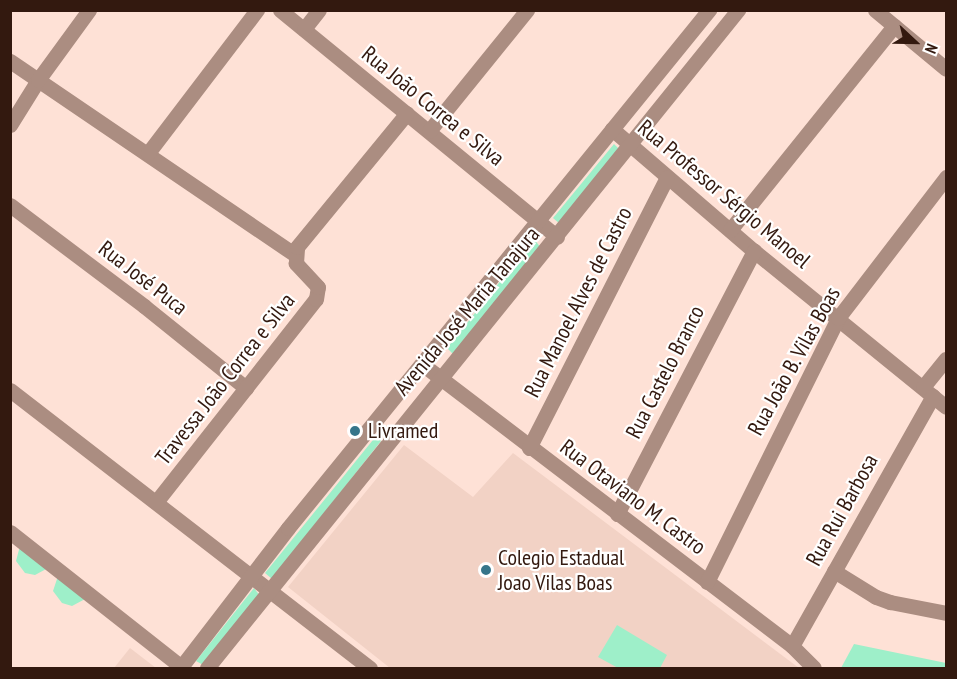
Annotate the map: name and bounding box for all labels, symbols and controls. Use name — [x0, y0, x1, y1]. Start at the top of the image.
north arrow — [885, 12, 945, 72]
street label: Rua João Correa e Silva — [357, 41, 509, 171]
text: N — [921, 41, 943, 56]
street label: Rua Professor Sérgio Manoel — [632, 114, 816, 274]
street label: Rua Manoel Alves de Castro — [518, 202, 638, 402]
street label: Avenida José Maria Tanajura — [389, 221, 545, 401]
street label: Rua José Puca — [93, 235, 193, 321]
street label: Rua João B. Vilas Boas — [742, 281, 846, 441]
street label: Travessa João Correa e Silva — [150, 288, 300, 470]
street label: Rua Castelo Branco — [620, 301, 710, 443]
place label: Livramed — [368, 418, 438, 444]
marker: Livramed — [346, 422, 364, 440]
street label: Rua Otaviano M. Castro — [555, 433, 711, 561]
street label: Rua Rui Barbosa — [800, 450, 884, 570]
place label: Colegio Estadual Joao Vilas Boas — [498, 544, 624, 596]
marker: Colegio Estadual Joao Vilas Boas — [479, 563, 493, 577]

